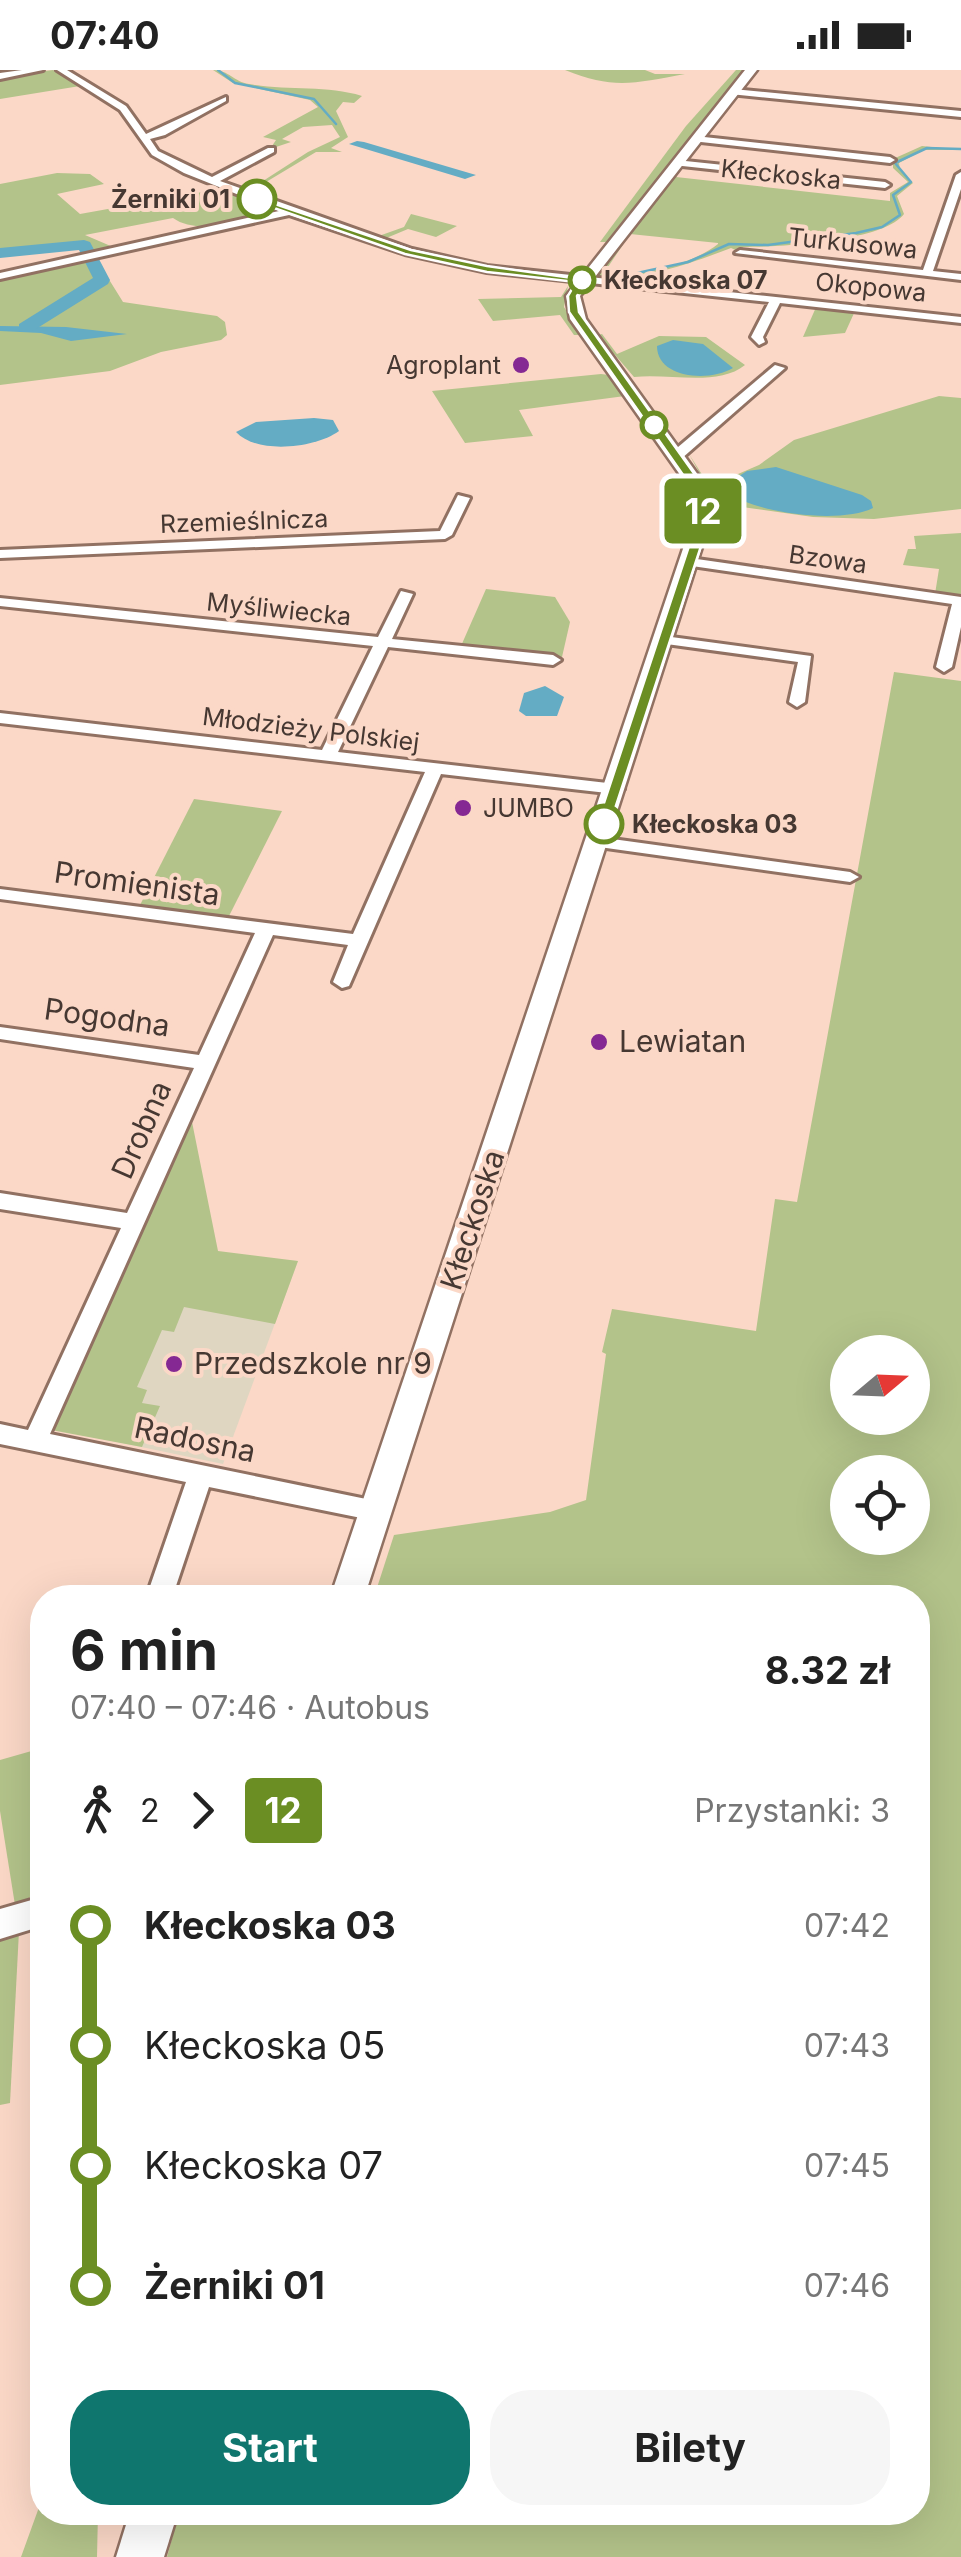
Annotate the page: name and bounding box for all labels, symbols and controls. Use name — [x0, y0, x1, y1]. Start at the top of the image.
text: 07:40 — [50, 12, 160, 58]
street label: Kłeckoska — [719, 153, 843, 195]
marker: Żerniki 01 — [238, 180, 276, 218]
place label: Żerniki 01 — [111, 183, 230, 214]
street label: Turkusowa — [787, 221, 919, 265]
place label: Kłeckoska 07 — [604, 265, 767, 295]
street label: Okopowa — [814, 266, 928, 308]
marker: Kłeckoska 07 — [569, 267, 595, 293]
place label: Agroplant — [386, 350, 501, 380]
marker: Agroplant — [510, 354, 532, 376]
unlabelled marker — [641, 412, 667, 438]
line badge: 12 — [658, 478, 748, 544]
text: 12 — [684, 490, 722, 532]
street label: Rzemieślnicza — [159, 503, 329, 539]
street label: Bzowa — [787, 539, 869, 579]
street label: Myśliwiecka — [205, 586, 353, 632]
street label: Młodzieży Polskiej — [201, 701, 421, 757]
place label: JUMBO — [483, 793, 574, 823]
marker: JUMBO — [452, 797, 474, 819]
marker: Kłeckoska 03 — [585, 805, 623, 843]
place label: Kłeckoska 03 — [632, 809, 798, 839]
street label: Promienista — [52, 854, 222, 912]
street label: Pogodna — [42, 990, 172, 1044]
place label: Lewiatan — [619, 1023, 746, 1059]
marker: Lewiatan — [588, 1031, 610, 1053]
street label: Drobna — [104, 1075, 179, 1184]
street label: Kłeckoska — [433, 1145, 512, 1294]
north arrow — [830, 1335, 930, 1435]
map controls — [830, 1335, 930, 1555]
place label: Przedszkole nr 9 — [194, 1345, 432, 1381]
marker: Przedszkole nr 9 — [163, 1353, 185, 1375]
street label: Radosna — [131, 1409, 259, 1469]
button: locate — [830, 1455, 930, 1555]
text: 6 min — [70, 1617, 218, 1683]
text: 8.32 zł — [765, 1647, 890, 1693]
text: 07:40 – 07:46 · Autobus — [70, 1688, 430, 1727]
icon: walk — [70, 1783, 125, 1838]
icon: forward — [175, 1783, 230, 1838]
text: 12 — [265, 1789, 302, 1831]
text: 2 — [140, 1791, 160, 1830]
text: Przystanki: 3 — [694, 1791, 890, 1830]
text: Kłeckoska 03 — [144, 1902, 396, 1948]
text: 07:42 — [804, 1906, 890, 1945]
text: Kłeckoska 05 — [144, 2022, 385, 2068]
text: 07:43 — [804, 2026, 890, 2065]
text: Kłeckoska 07 — [144, 2142, 383, 2188]
text: 07:45 — [804, 2146, 890, 2185]
text: Żerniki 01 — [144, 2262, 325, 2308]
text: 07:46 — [804, 2266, 890, 2305]
button: Start — [70, 2390, 470, 2505]
button: Bilety — [490, 2390, 890, 2505]

